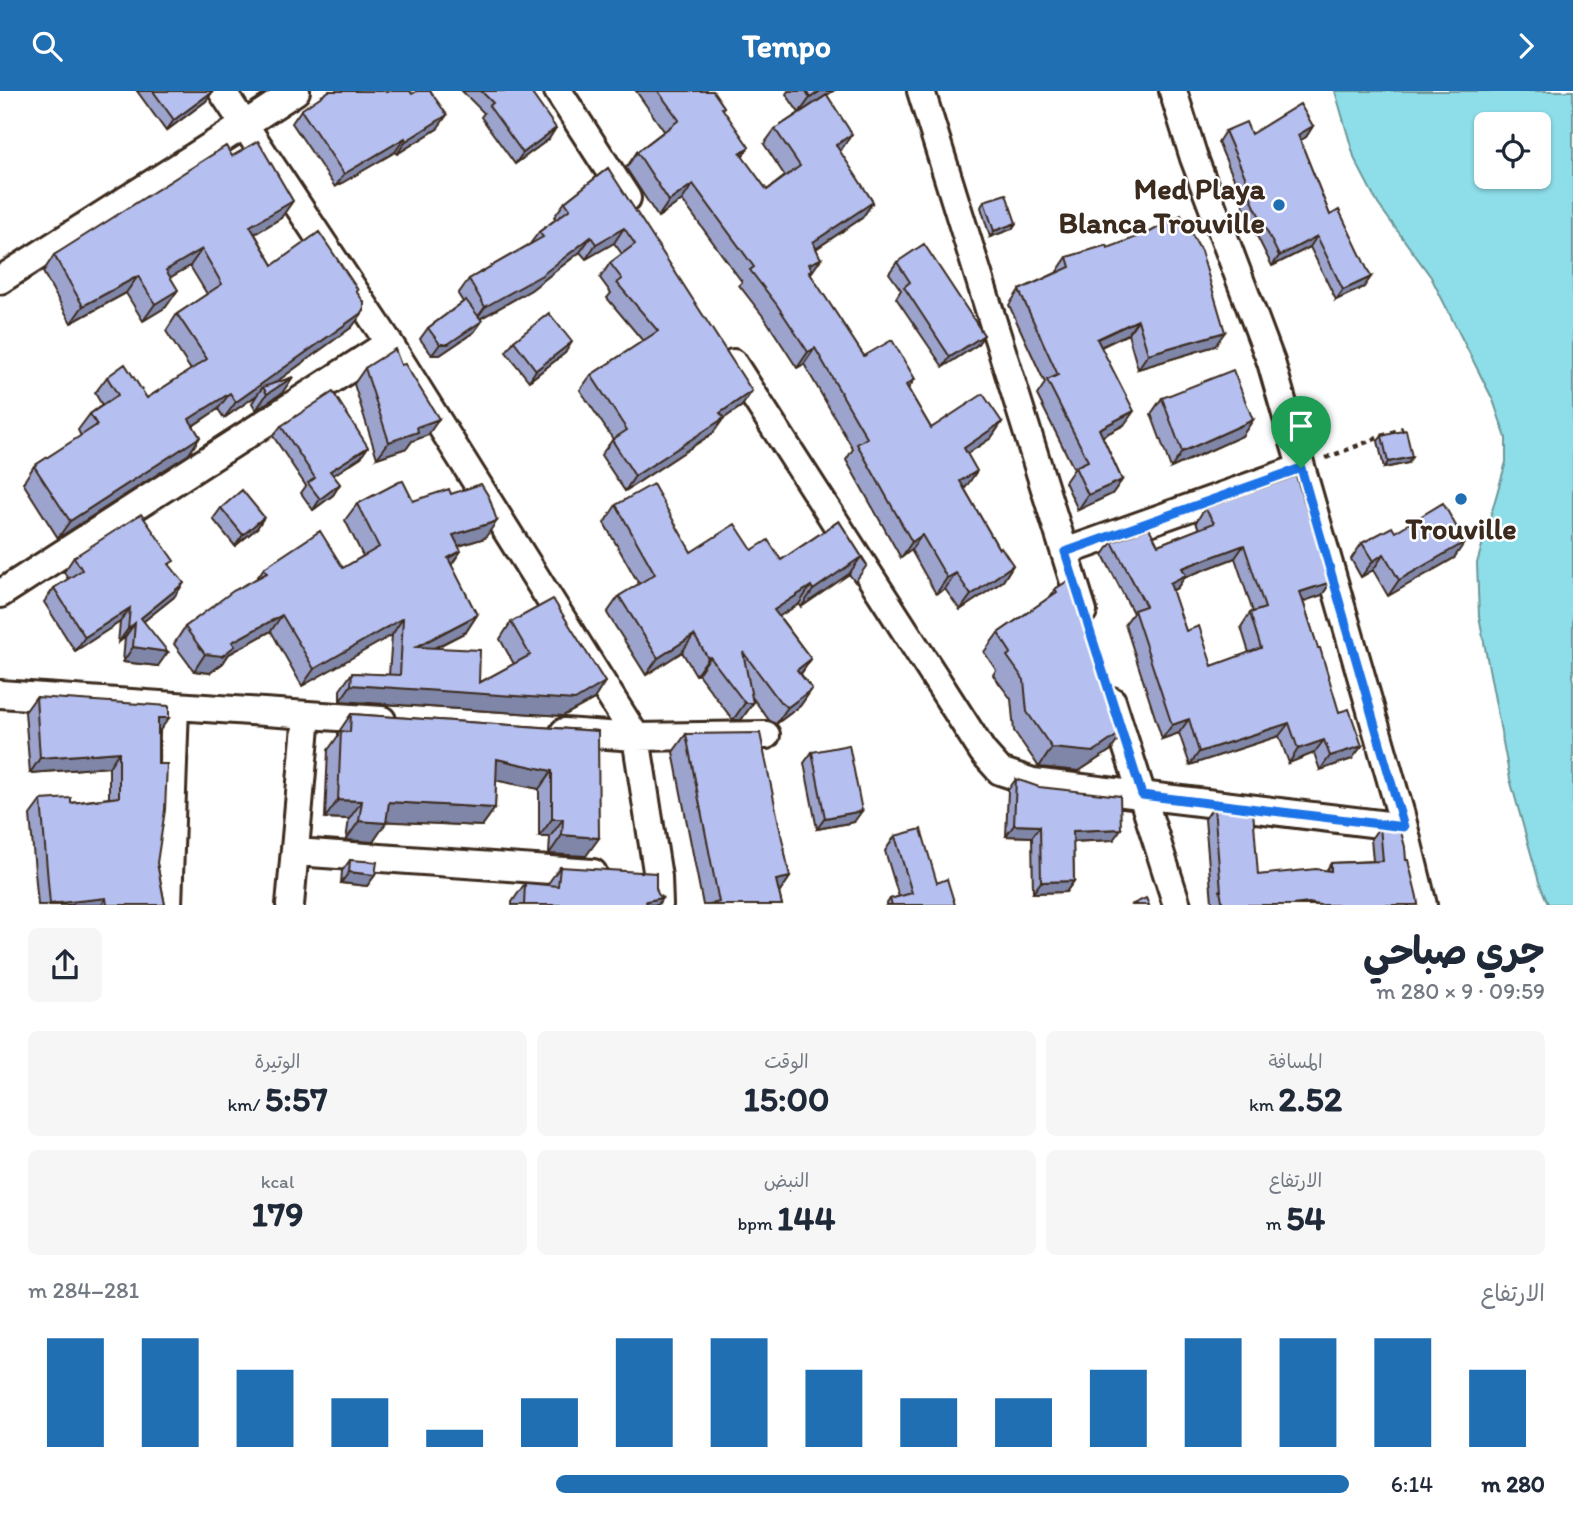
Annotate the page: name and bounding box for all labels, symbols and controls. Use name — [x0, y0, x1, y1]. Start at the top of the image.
icon: search — [28, 27, 66, 65]
text: Tempo — [742, 27, 831, 65]
icon: forward — [1507, 27, 1545, 65]
map controls — [1474, 112, 1551, 189]
button: locate — [1474, 112, 1551, 189]
place label: Med Playa Blanca Trouville — [1059, 170, 1265, 241]
marker: Med Playa Blanca Trouville — [1271, 197, 1287, 213]
pin — [1271, 396, 1331, 468]
icon: arrive — [1282, 407, 1320, 445]
marker: Trouville — [1453, 491, 1469, 507]
place label: Trouville — [1404, 510, 1517, 547]
button: share — [28, 928, 102, 1002]
text: جري صباحي — [1363, 928, 1545, 974]
text: 09:59 · 9 × 280 m — [1376, 977, 1545, 1005]
text: الوتيرة — [255, 1050, 300, 1073]
text: الوقت — [764, 1050, 809, 1073]
text: المسافة — [1268, 1050, 1323, 1073]
text: 5:57 — [265, 1078, 328, 1120]
text: 15:00 — [743, 1078, 830, 1120]
text: 2.52 — [1278, 1078, 1342, 1120]
text: /km — [227, 1093, 265, 1116]
text: km — [1249, 1093, 1278, 1116]
text: النبض — [764, 1169, 809, 1192]
text: الارتفاع — [1269, 1169, 1322, 1192]
text: kcal — [261, 1170, 294, 1193]
text: 179 — [252, 1193, 303, 1235]
text: 144 — [777, 1197, 835, 1239]
text: 54 — [1286, 1197, 1325, 1239]
text: bpm — [738, 1212, 777, 1235]
text: m — [1266, 1212, 1286, 1235]
text: 281–284 m — [28, 1276, 139, 1304]
text: الارتفاع — [1481, 1279, 1545, 1307]
text: 6:14 — [1391, 1470, 1433, 1498]
text: 280 m — [1482, 1470, 1545, 1498]

